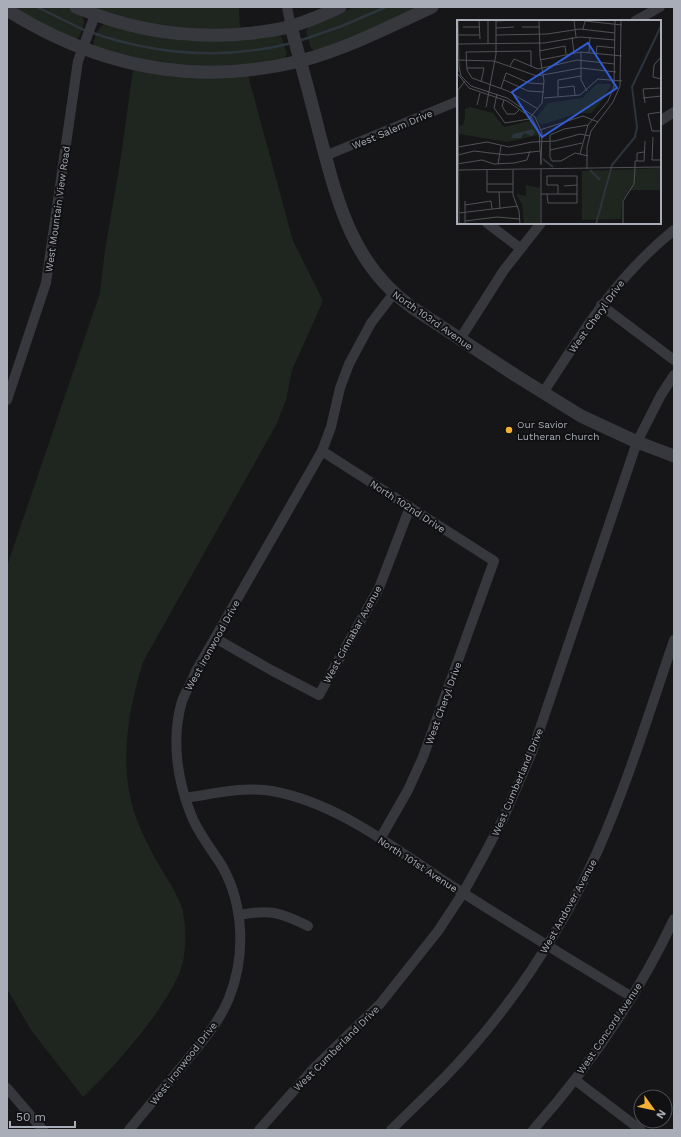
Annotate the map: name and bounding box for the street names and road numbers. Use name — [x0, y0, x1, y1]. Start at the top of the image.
street label: West Salem Drive — [350, 107, 434, 151]
street label: West Mountain View Road — [43, 145, 72, 273]
street label: West Cheryl Drive — [566, 278, 627, 355]
street label: North 103rd Avenue — [391, 289, 475, 352]
street label: North 102nd Drive — [368, 478, 448, 535]
street label: West Cinnabar Avenue — [321, 583, 384, 685]
street label: West Ironwood Drive — [183, 598, 242, 692]
street label: West Cheryl Drive — [423, 660, 464, 746]
street label: West Cumberland Drive — [490, 726, 545, 838]
street label: North 101st Avenue — [376, 835, 460, 894]
street label: West Andover Avenue — [538, 857, 599, 955]
street label: West Concord Avenue — [575, 981, 644, 1076]
street label: West Cumberland Drive — [291, 1003, 381, 1093]
street label: West Ironwood Drive — [148, 1020, 219, 1107]

